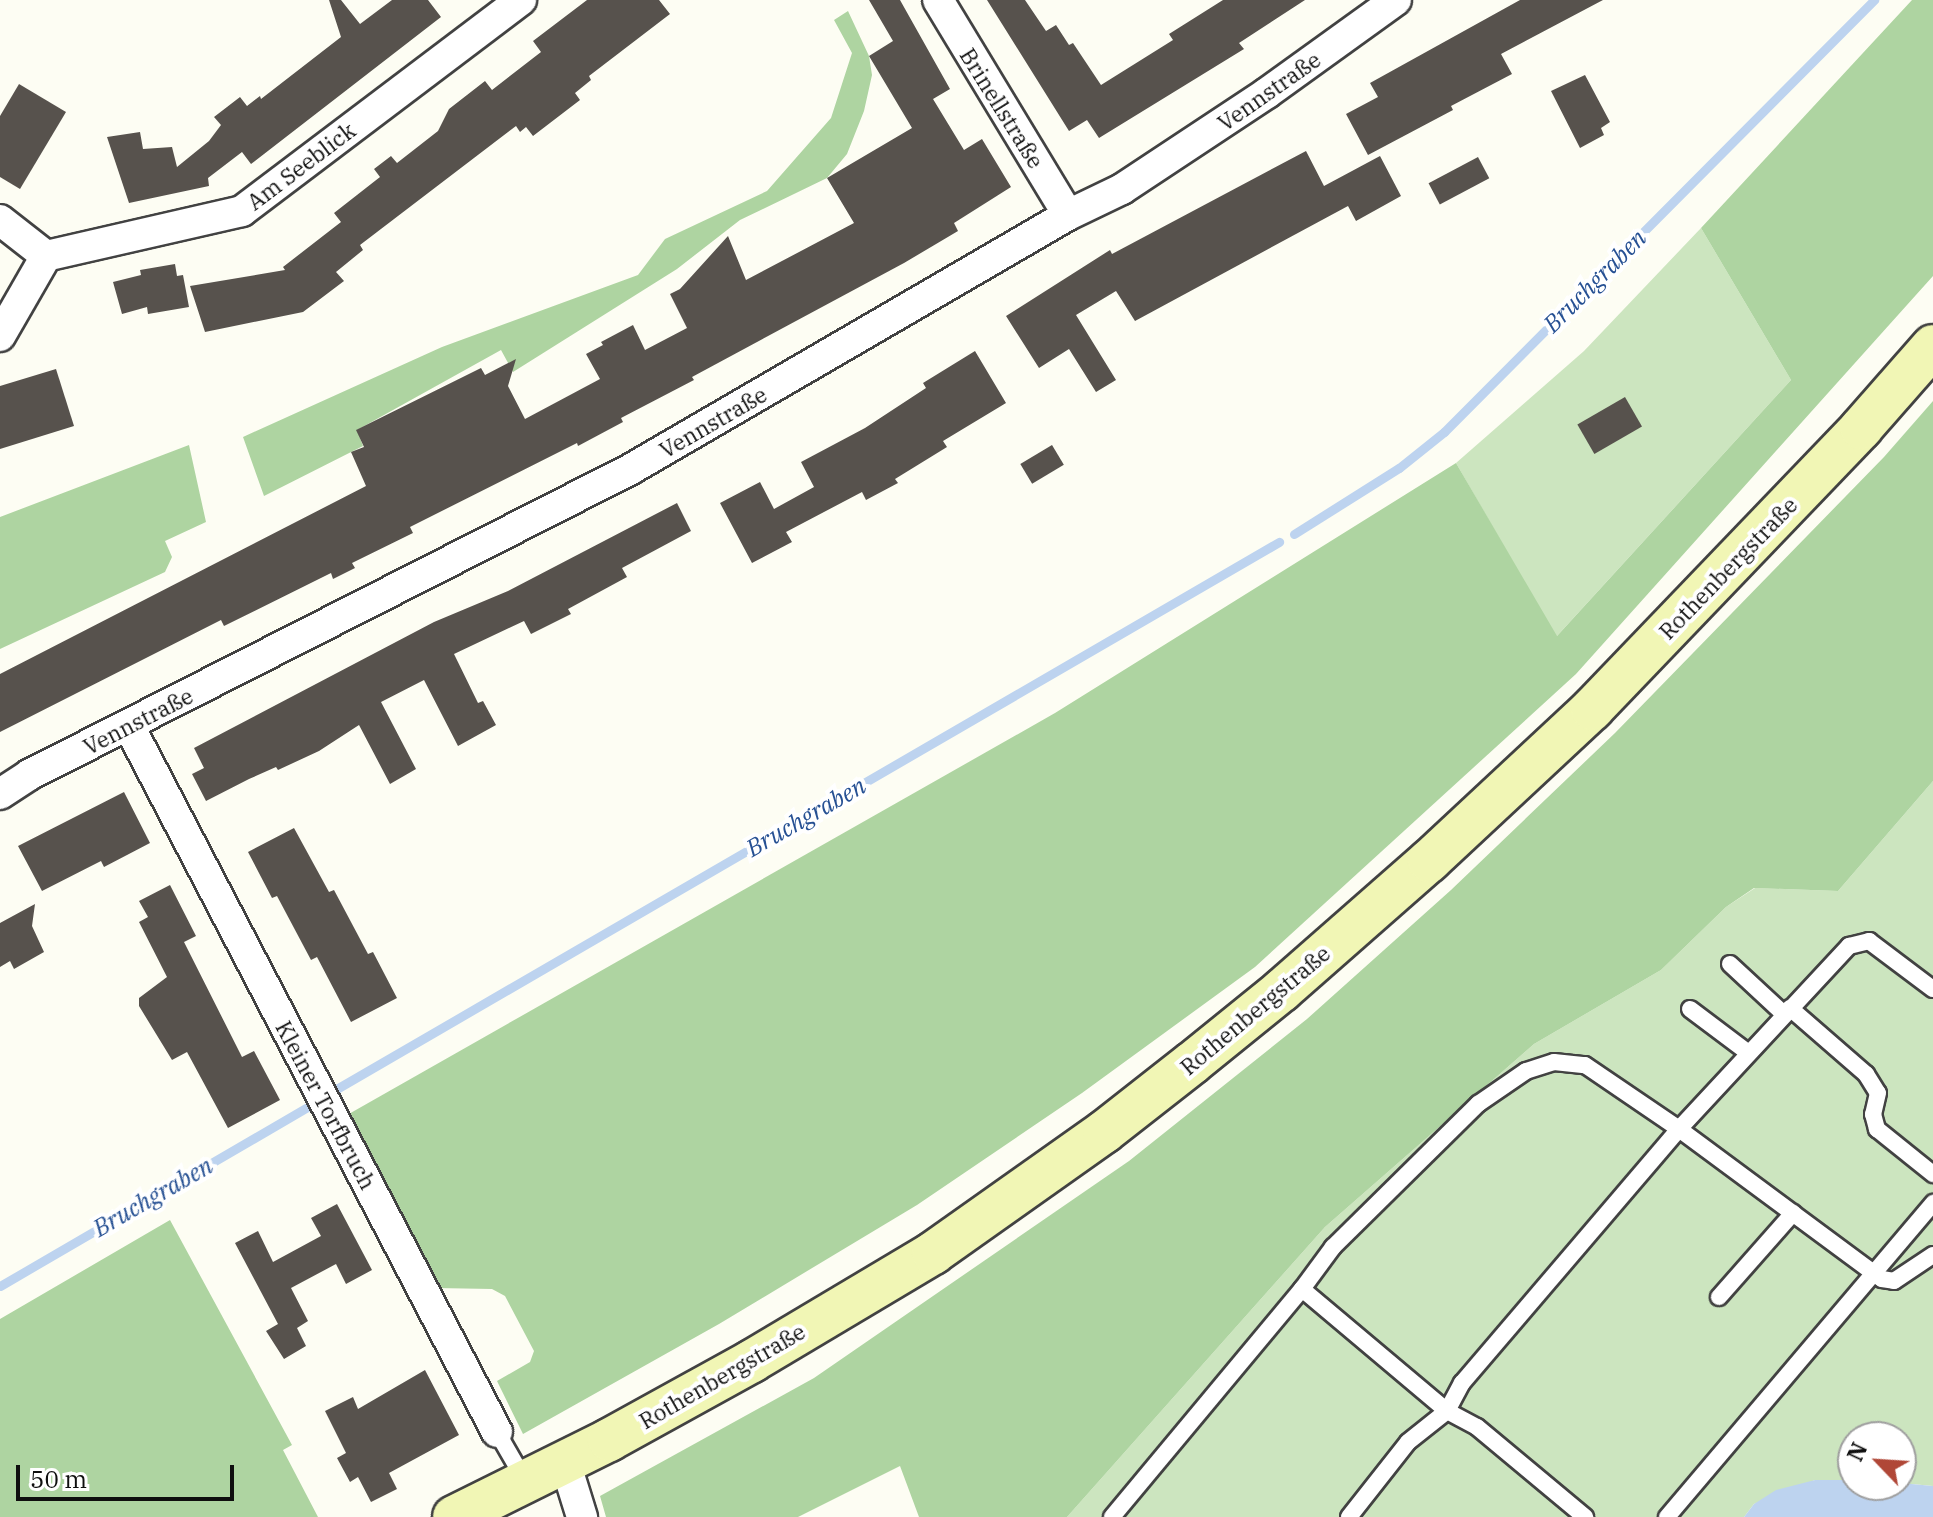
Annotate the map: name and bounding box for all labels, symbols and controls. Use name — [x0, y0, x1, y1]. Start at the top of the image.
street label: Brinellstraße — [955, 43, 1049, 173]
street label: Vennstraße — [1213, 46, 1325, 136]
street label: Am Seeblick — [242, 117, 360, 215]
water label: Bruchgraben — [1538, 224, 1652, 338]
street label: Vennstraße — [655, 381, 771, 463]
street label: Rothenbergstraße — [1654, 492, 1802, 644]
street label: Vennstraße — [79, 682, 197, 760]
water label: Bruchgraben — [741, 771, 871, 863]
street label: Rothenbergstraße — [1175, 940, 1335, 1080]
street label: Kleiner Torfbruch — [270, 1016, 382, 1194]
water label: Bruchgraben — [88, 1151, 218, 1243]
street label: Rothenbergstraße — [634, 1318, 810, 1434]
north arrow — [1837, 1421, 1917, 1501]
text: N — [1840, 1437, 1873, 1466]
scale bar — [20, 1449, 238, 1499]
text: 50 m — [30, 1463, 87, 1495]

